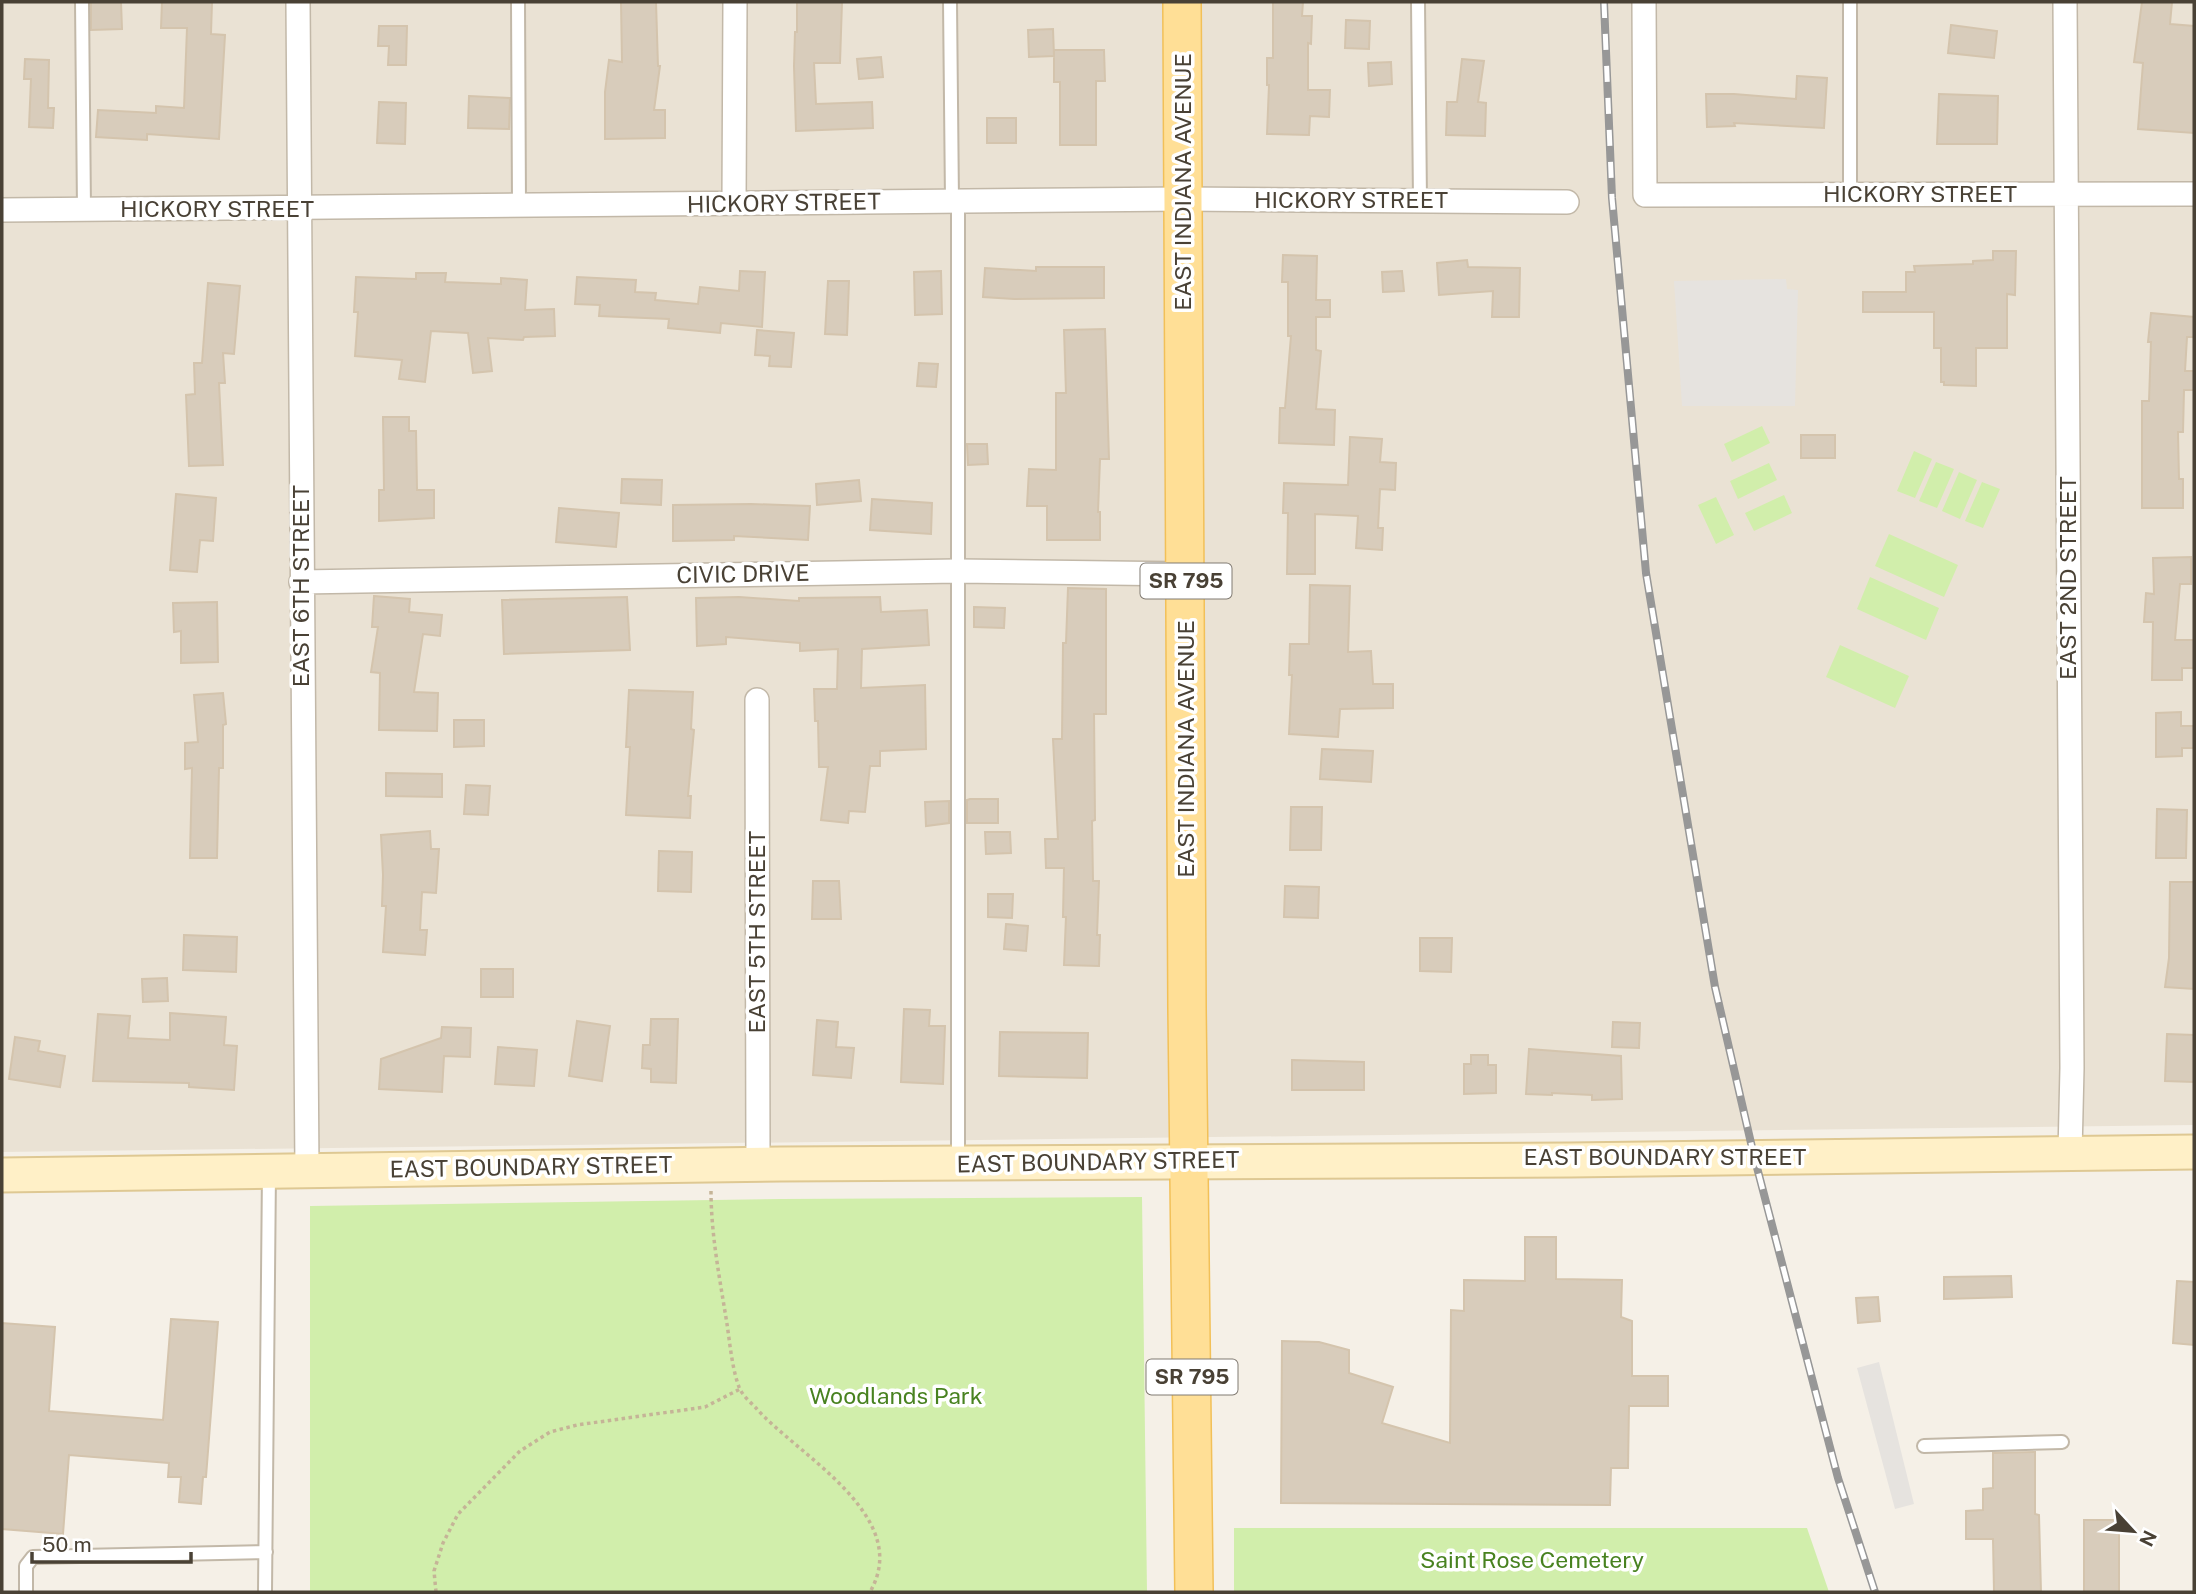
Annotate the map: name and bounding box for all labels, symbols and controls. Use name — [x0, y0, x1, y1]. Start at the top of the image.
street label: EAST INDIANA AVENUE — [1169, 53, 1196, 311]
street label: HICKORY STREET — [1823, 180, 2017, 207]
street label: HICKORY STREET — [1254, 186, 1448, 213]
street label: HICKORY STREET — [687, 187, 882, 218]
street label: HICKORY STREET — [120, 195, 314, 222]
street label: EAST 2ND STREET — [2054, 476, 2081, 680]
street label: EAST 6TH STREET — [287, 484, 314, 687]
street label: CIVIC DRIVE — [676, 559, 810, 588]
road number: SR 795 — [1140, 564, 1232, 598]
street label: EAST INDIANA AVENUE — [1172, 620, 1199, 878]
street label: EAST 5TH STREET — [743, 830, 770, 1033]
street label: EAST BOUNDARY STREET — [1524, 1143, 1807, 1170]
street label: EAST BOUNDARY STREET — [956, 1146, 1240, 1177]
street label: EAST BOUNDARY STREET — [389, 1151, 673, 1182]
road number: SR 795 — [1146, 1360, 1238, 1394]
park label: Woodlands Park — [809, 1382, 983, 1409]
north arrow — [2098, 1496, 2168, 1566]
scale bar — [32, 1520, 191, 1564]
text: N — [2135, 1527, 2161, 1550]
text: 50 m — [42, 1532, 92, 1557]
park label: Saint Rose Cemetery — [1420, 1546, 1644, 1573]

